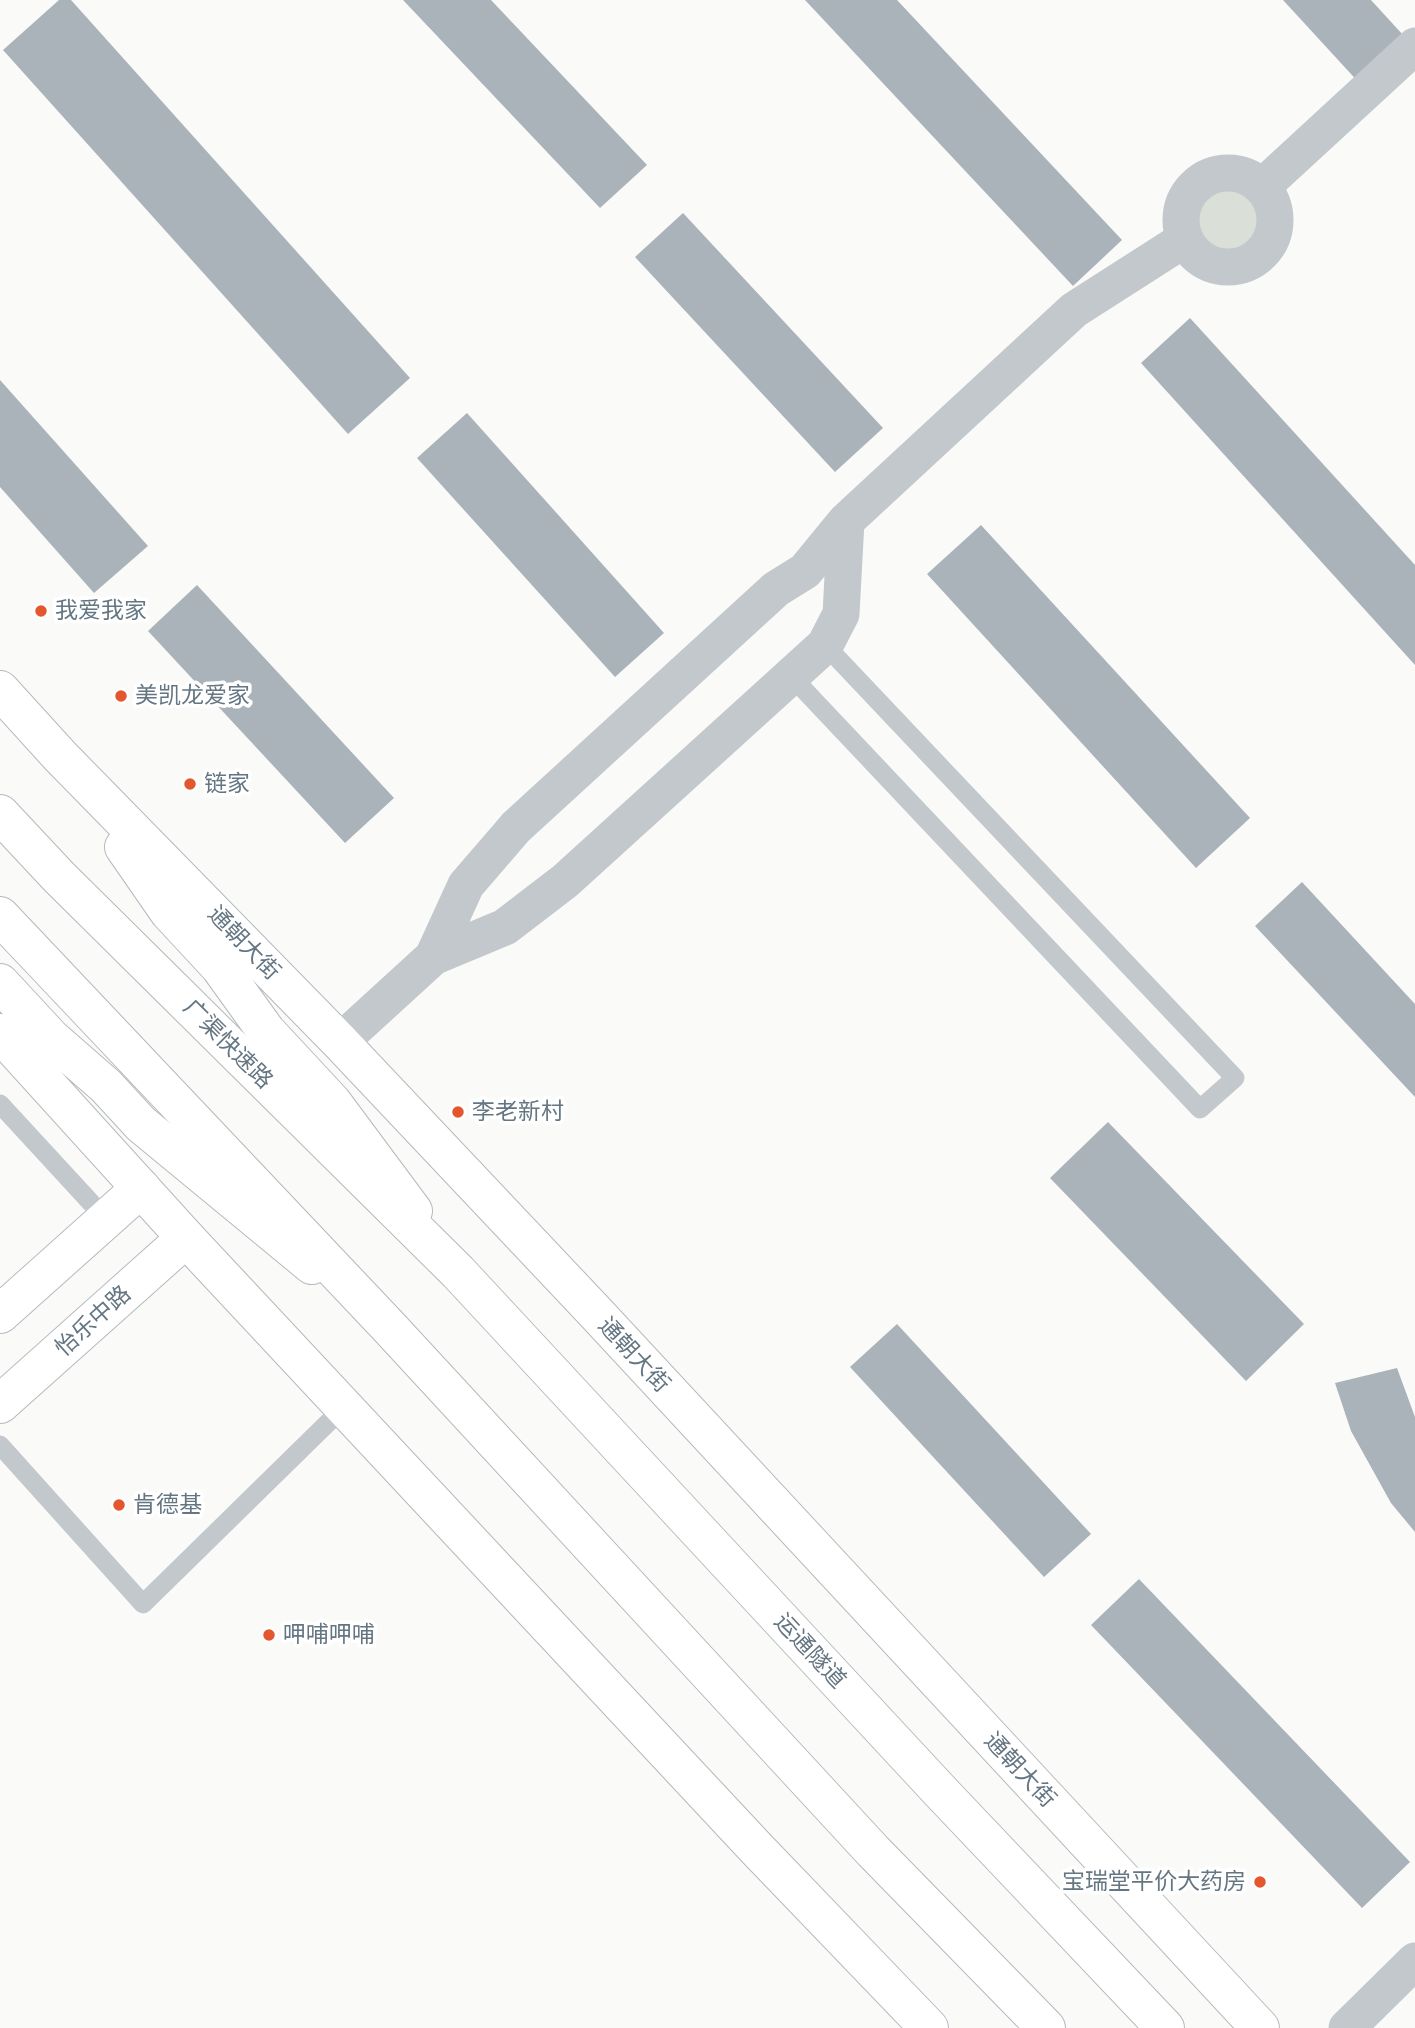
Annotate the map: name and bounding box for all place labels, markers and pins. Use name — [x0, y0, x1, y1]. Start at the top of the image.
place label: 我爱我家 — [55, 597, 147, 625]
marker: 我爱我家 — [33, 603, 49, 619]
place label: 美凯龙爱家 — [135, 682, 250, 710]
marker: 美凯龙爱家 — [113, 688, 129, 704]
place label: 链家 — [204, 770, 250, 798]
marker: 链家 — [182, 776, 198, 792]
place label: 李老新村 — [472, 1098, 564, 1126]
marker: 李老新村 — [450, 1104, 466, 1120]
place label: 肯德基 — [133, 1491, 202, 1519]
marker: 肯德基 — [111, 1497, 127, 1513]
place label: 呷哺呷哺 — [283, 1621, 375, 1649]
marker: 呷哺呷哺 — [261, 1627, 277, 1643]
place label: 宝瑞堂平价大药房 — [1062, 1868, 1246, 1896]
marker: 宝瑞堂平价大药房 — [1252, 1874, 1268, 1890]

